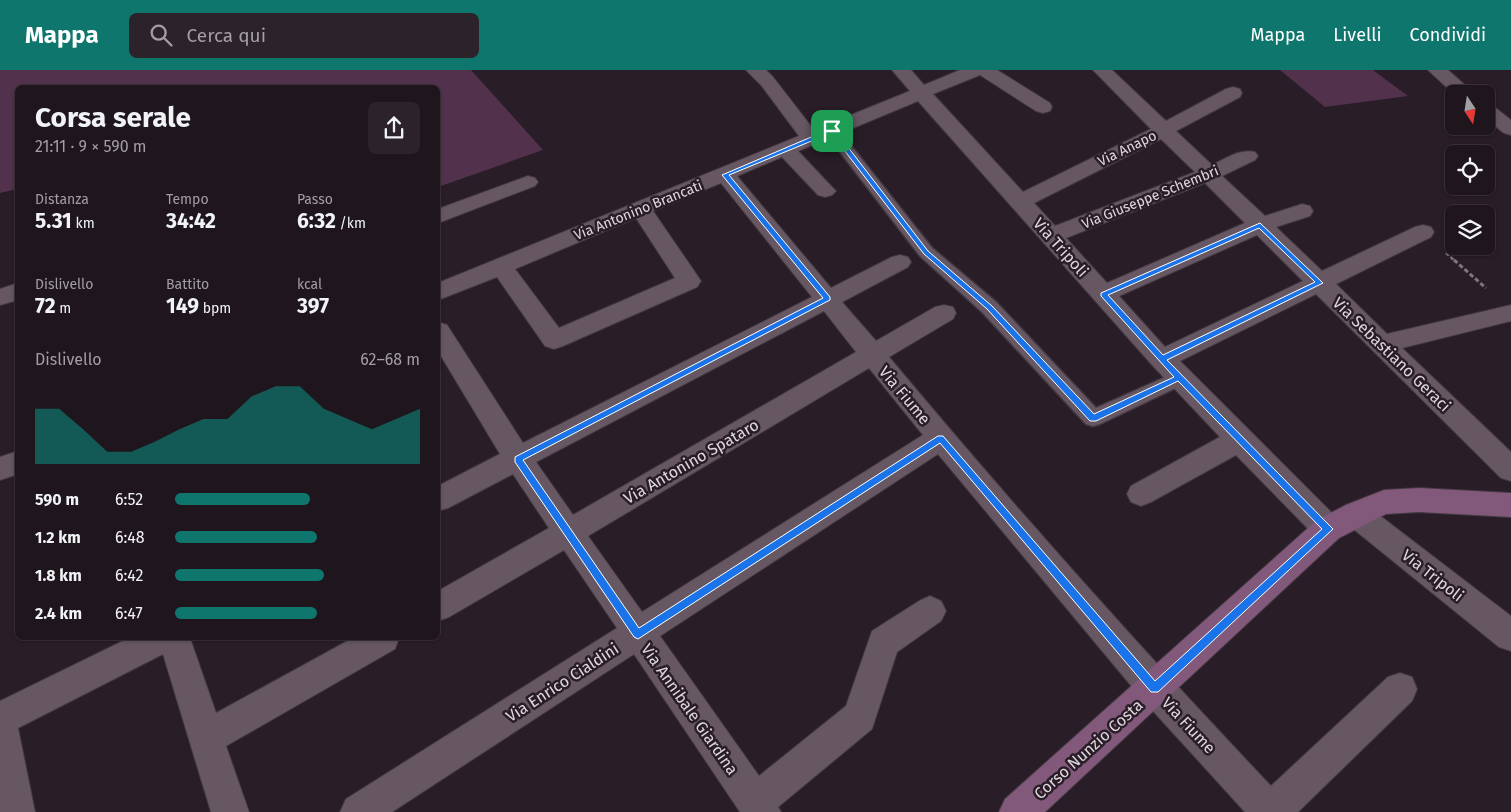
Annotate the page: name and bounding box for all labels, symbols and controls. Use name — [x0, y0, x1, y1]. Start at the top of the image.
search box — [129, 13, 479, 58]
text: Mappa — [25, 21, 99, 49]
icon: search — [147, 21, 175, 49]
text: Cerca qui — [187, 24, 266, 47]
text: Mappa — [1251, 24, 1305, 46]
text: Livelli — [1333, 24, 1382, 46]
text: Condividi — [1410, 24, 1486, 46]
north arrow — [1445, 85, 1495, 135]
map controls — [1445, 85, 1495, 255]
text: Corsa serale — [35, 101, 191, 134]
button: share — [368, 102, 420, 154]
pin — [811, 110, 853, 152]
icon: arrive — [818, 117, 846, 145]
street label: Via Anapo — [1095, 127, 1159, 170]
text: 21:11 · 9 × 590 m — [35, 137, 147, 156]
button: locate — [1445, 145, 1495, 195]
street label: Via Giuseppe Schembri — [1079, 162, 1221, 233]
street label: Via Antonino Brancati — [572, 177, 705, 244]
text: Distanza — [35, 191, 89, 208]
text: Tempo — [166, 191, 209, 208]
text: Passo — [297, 191, 333, 208]
button: layers — [1445, 205, 1495, 255]
text: 5.31 — [35, 208, 72, 234]
text: 34:42 — [166, 208, 216, 234]
text: 6:32 — [297, 208, 336, 234]
street label: Via Tripoli — [1029, 214, 1092, 281]
text: km — [72, 215, 95, 232]
text: /km — [336, 215, 366, 232]
text: Dislivello — [35, 276, 93, 293]
text: Battito — [166, 276, 209, 293]
text: kcal — [297, 276, 322, 293]
text: 72 — [35, 293, 56, 319]
text: 149 — [166, 293, 199, 319]
text: 397 — [297, 293, 329, 319]
street label: Via Sebastiano Geraci — [1329, 293, 1455, 416]
text: m — [56, 300, 71, 317]
text: bpm — [199, 300, 231, 317]
text: Dislivello — [35, 350, 102, 369]
text: 62–68 m — [360, 350, 420, 369]
street label: Via Fiume — [875, 362, 934, 428]
street label: Via Antonino Spataro — [620, 415, 762, 508]
text: 590 m — [35, 490, 79, 509]
text: 6:52 — [115, 490, 143, 509]
text: 1.2 km — [35, 528, 81, 547]
text: 6:48 — [115, 528, 145, 547]
street label: Via Tripoli — [1398, 545, 1467, 605]
text: 1.8 km — [35, 566, 82, 585]
text: 6:42 — [115, 566, 143, 585]
text: 2.4 km — [35, 604, 82, 623]
text: 6:47 — [115, 604, 143, 623]
street label: Via Enrico Cialdini — [502, 639, 622, 726]
street label: Via Annibale Giardina — [637, 640, 742, 778]
street label: Via Fiume — [1158, 693, 1219, 757]
street label: Corso Nunzio Costa — [1030, 696, 1147, 803]

